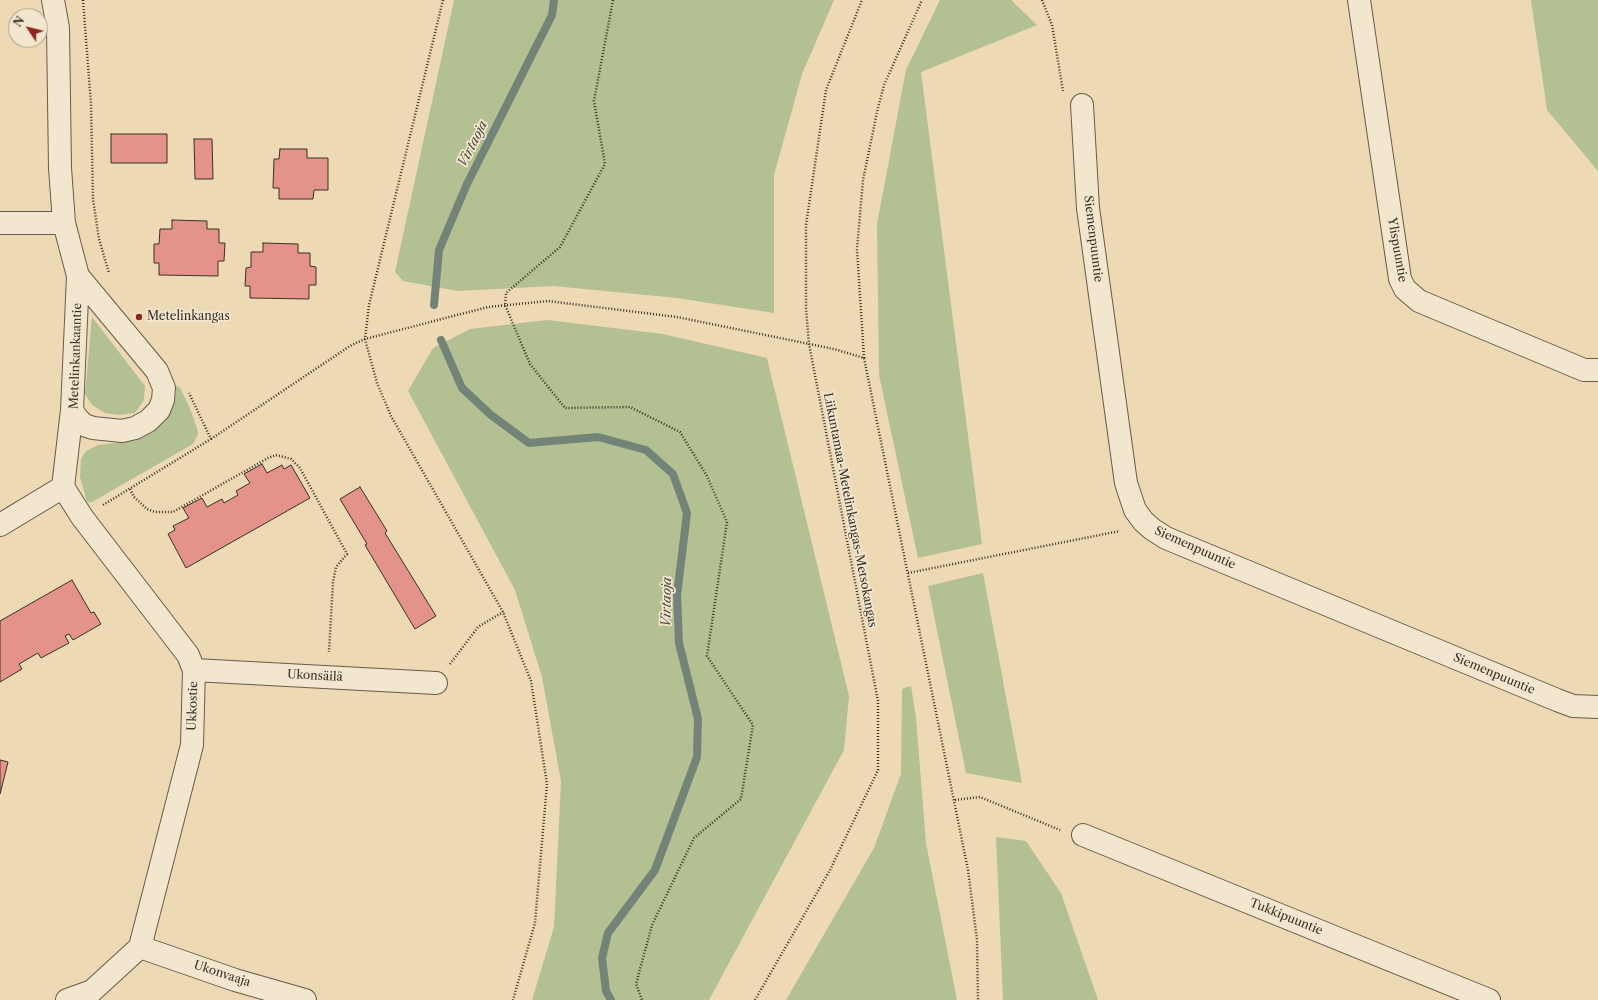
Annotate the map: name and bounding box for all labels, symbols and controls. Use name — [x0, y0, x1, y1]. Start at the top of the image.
north arrow — [8, 8, 48, 48]
text: N — [11, 14, 27, 30]
water label: Virtaoja — [455, 118, 491, 170]
street label: Siemenpuuntie — [1081, 195, 1105, 283]
street label: Ylispuuntie — [1384, 217, 1410, 283]
street label: Metelinkankaantie — [67, 303, 85, 409]
place label: Metelinkangas — [147, 310, 230, 324]
marker: Metelinkangas — [134, 312, 144, 322]
street label: Liikuntamaa-Metelinkangas-Metsokangas — [820, 392, 880, 628]
street label: Siemenpuuntie — [1152, 524, 1238, 572]
water label: Virtaoja — [659, 577, 675, 627]
street label: Siemenpuuntie — [1451, 650, 1537, 698]
street label: Ukonsäilä — [287, 667, 343, 685]
street label: Ukkostie — [185, 681, 201, 731]
street label: Tukkipuuntie — [1247, 896, 1325, 938]
street label: Ukonvaaja — [192, 958, 252, 990]

